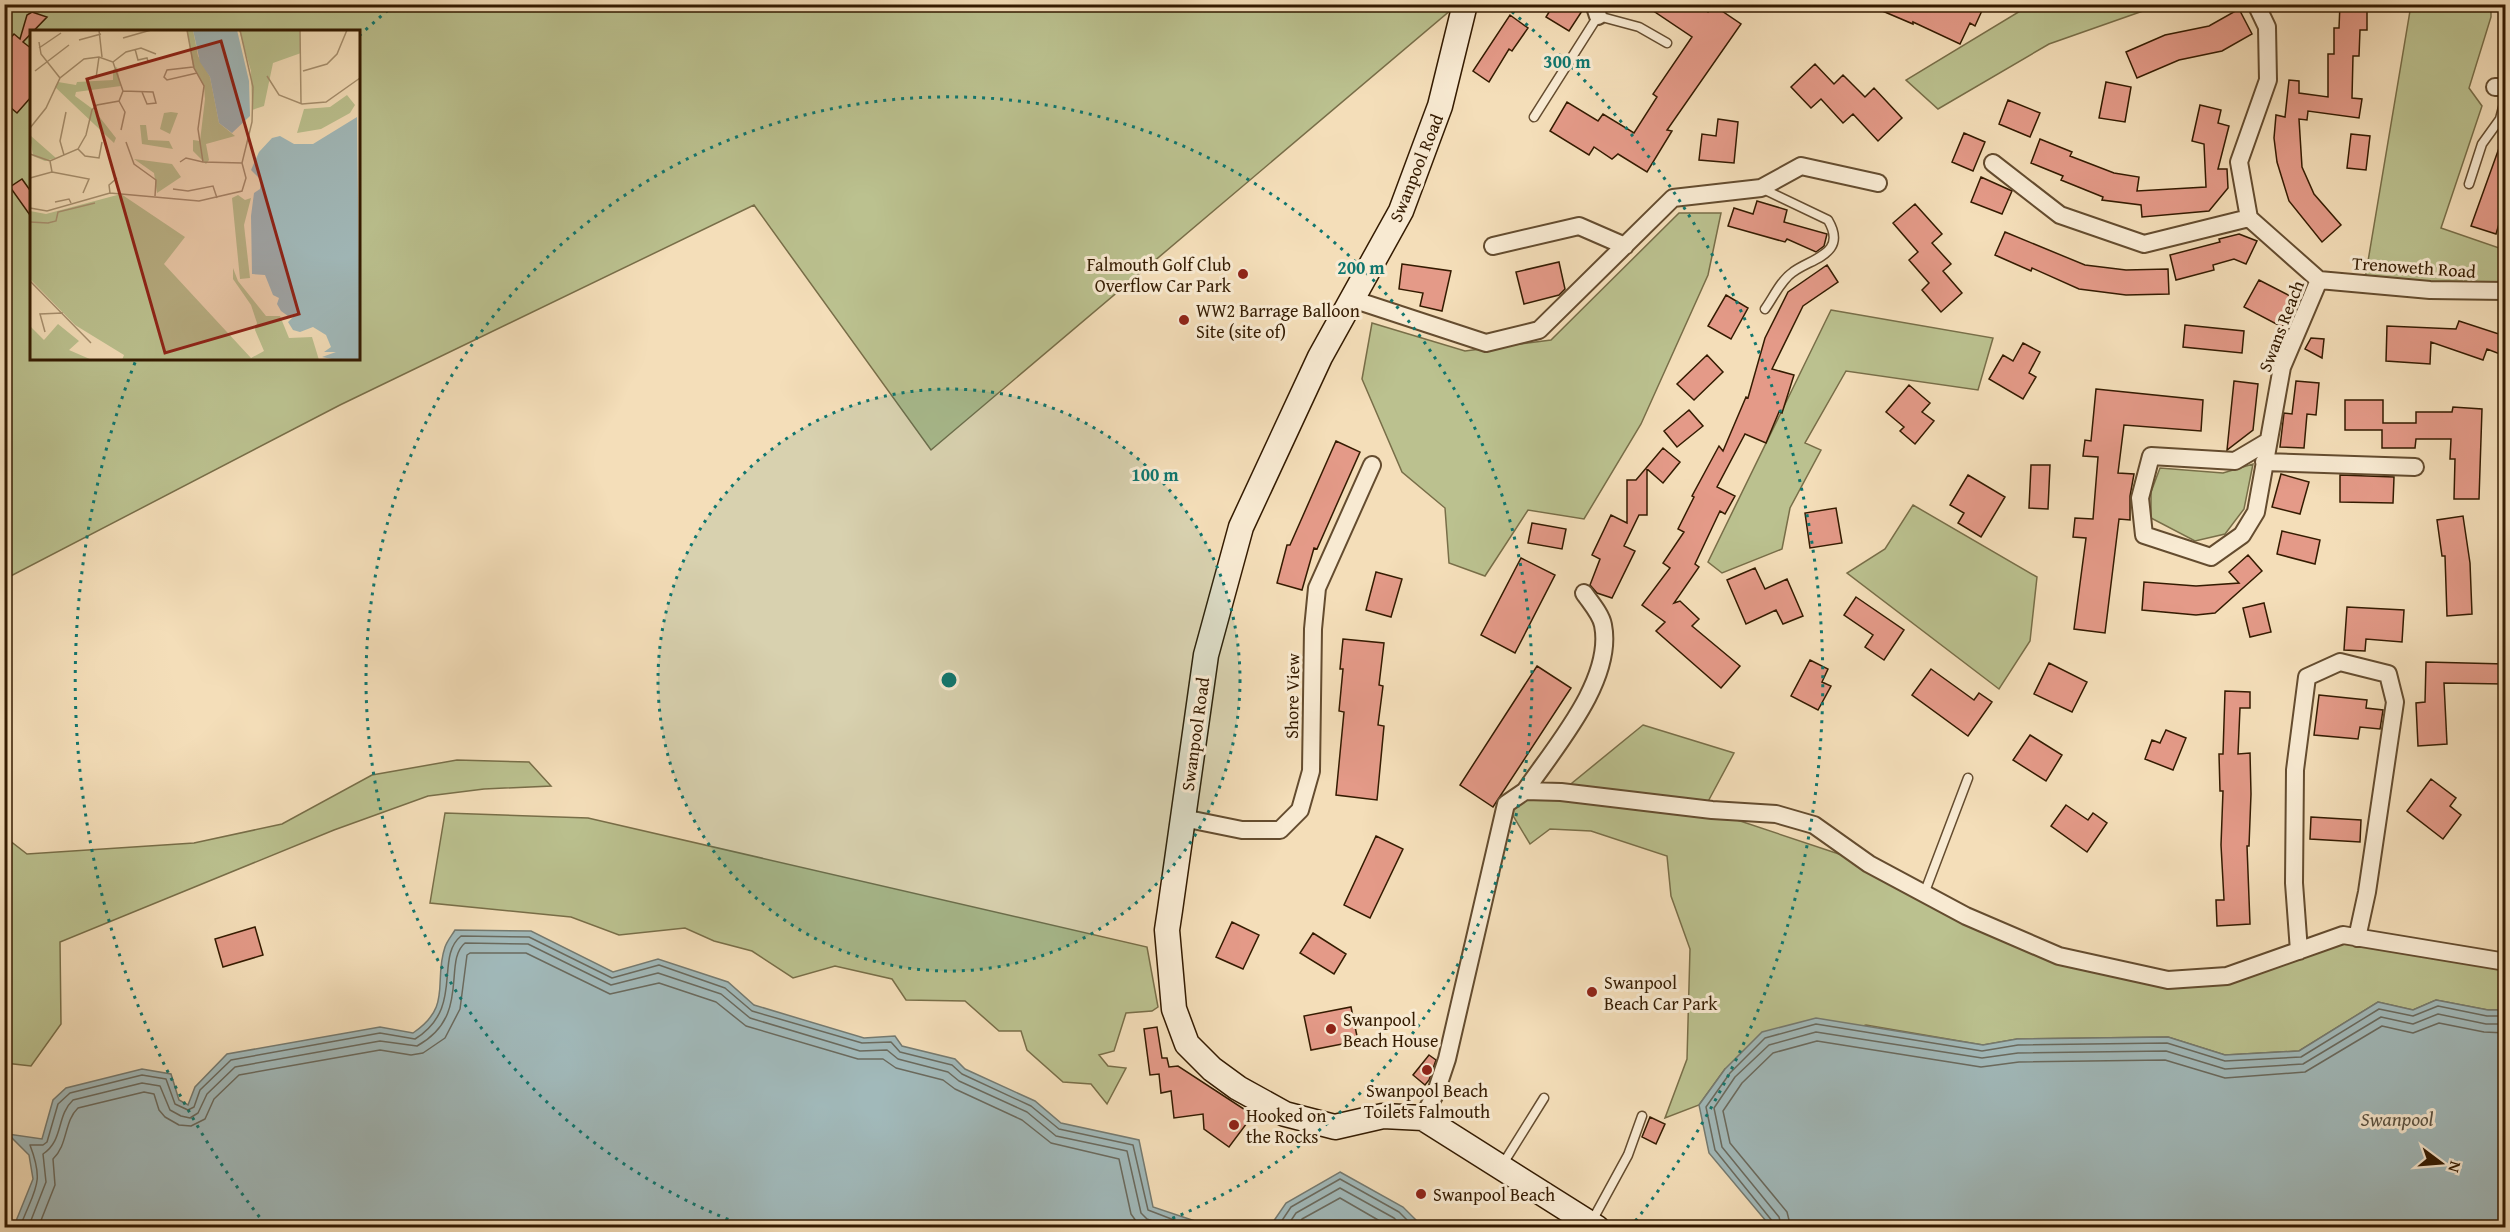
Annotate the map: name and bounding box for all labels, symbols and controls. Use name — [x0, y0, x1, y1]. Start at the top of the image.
inset map — [30, 30, 360, 360]
text: 300 m — [1543, 48, 1591, 75]
street label: Swanpool Road — [1382, 109, 1450, 226]
street label: Trenoweth Road — [2351, 249, 2477, 285]
place label: Falmouth Golf Club Overflow Car Park — [1087, 251, 1232, 299]
text: 200 m — [1337, 254, 1385, 281]
marker: Falmouth Golf Club Overflow Car Park — [1236, 267, 1250, 281]
street label: Swans Reach — [2251, 276, 2311, 376]
place label: WW2 Barrage Balloon Site (site of) — [1196, 297, 1360, 345]
marker: WW2 Barrage Balloon Site (site of) — [1177, 313, 1191, 327]
text: 100 m — [1131, 461, 1179, 488]
street label: Shore View — [1278, 653, 1306, 739]
centre of rings — [939, 670, 959, 690]
street label: Swanpool Road — [1174, 675, 1216, 793]
place label: Swanpool Beach Car Park — [1604, 969, 1718, 1017]
marker: Swanpool Beach Car Park — [1585, 985, 1599, 999]
place label: Swanpool Beach House — [1343, 1006, 1438, 1054]
marker: Swanpool Beach House — [1324, 1022, 1338, 1036]
marker: Swanpool Beach Toilets Falmouth — [1420, 1063, 1434, 1077]
place label: Swanpool Beach Toilets Falmouth — [1364, 1077, 1490, 1125]
place label: Hooked on the Rocks — [1246, 1102, 1326, 1150]
water label: Swanpool — [2361, 1104, 2434, 1133]
marker: Hooked on the Rocks — [1227, 1118, 1241, 1132]
north arrow — [2411, 1133, 2471, 1193]
text: N — [2442, 1159, 2468, 1176]
place label: Swanpool Beach — [1433, 1181, 1555, 1208]
marker: Swanpool Beach — [1414, 1187, 1428, 1201]

